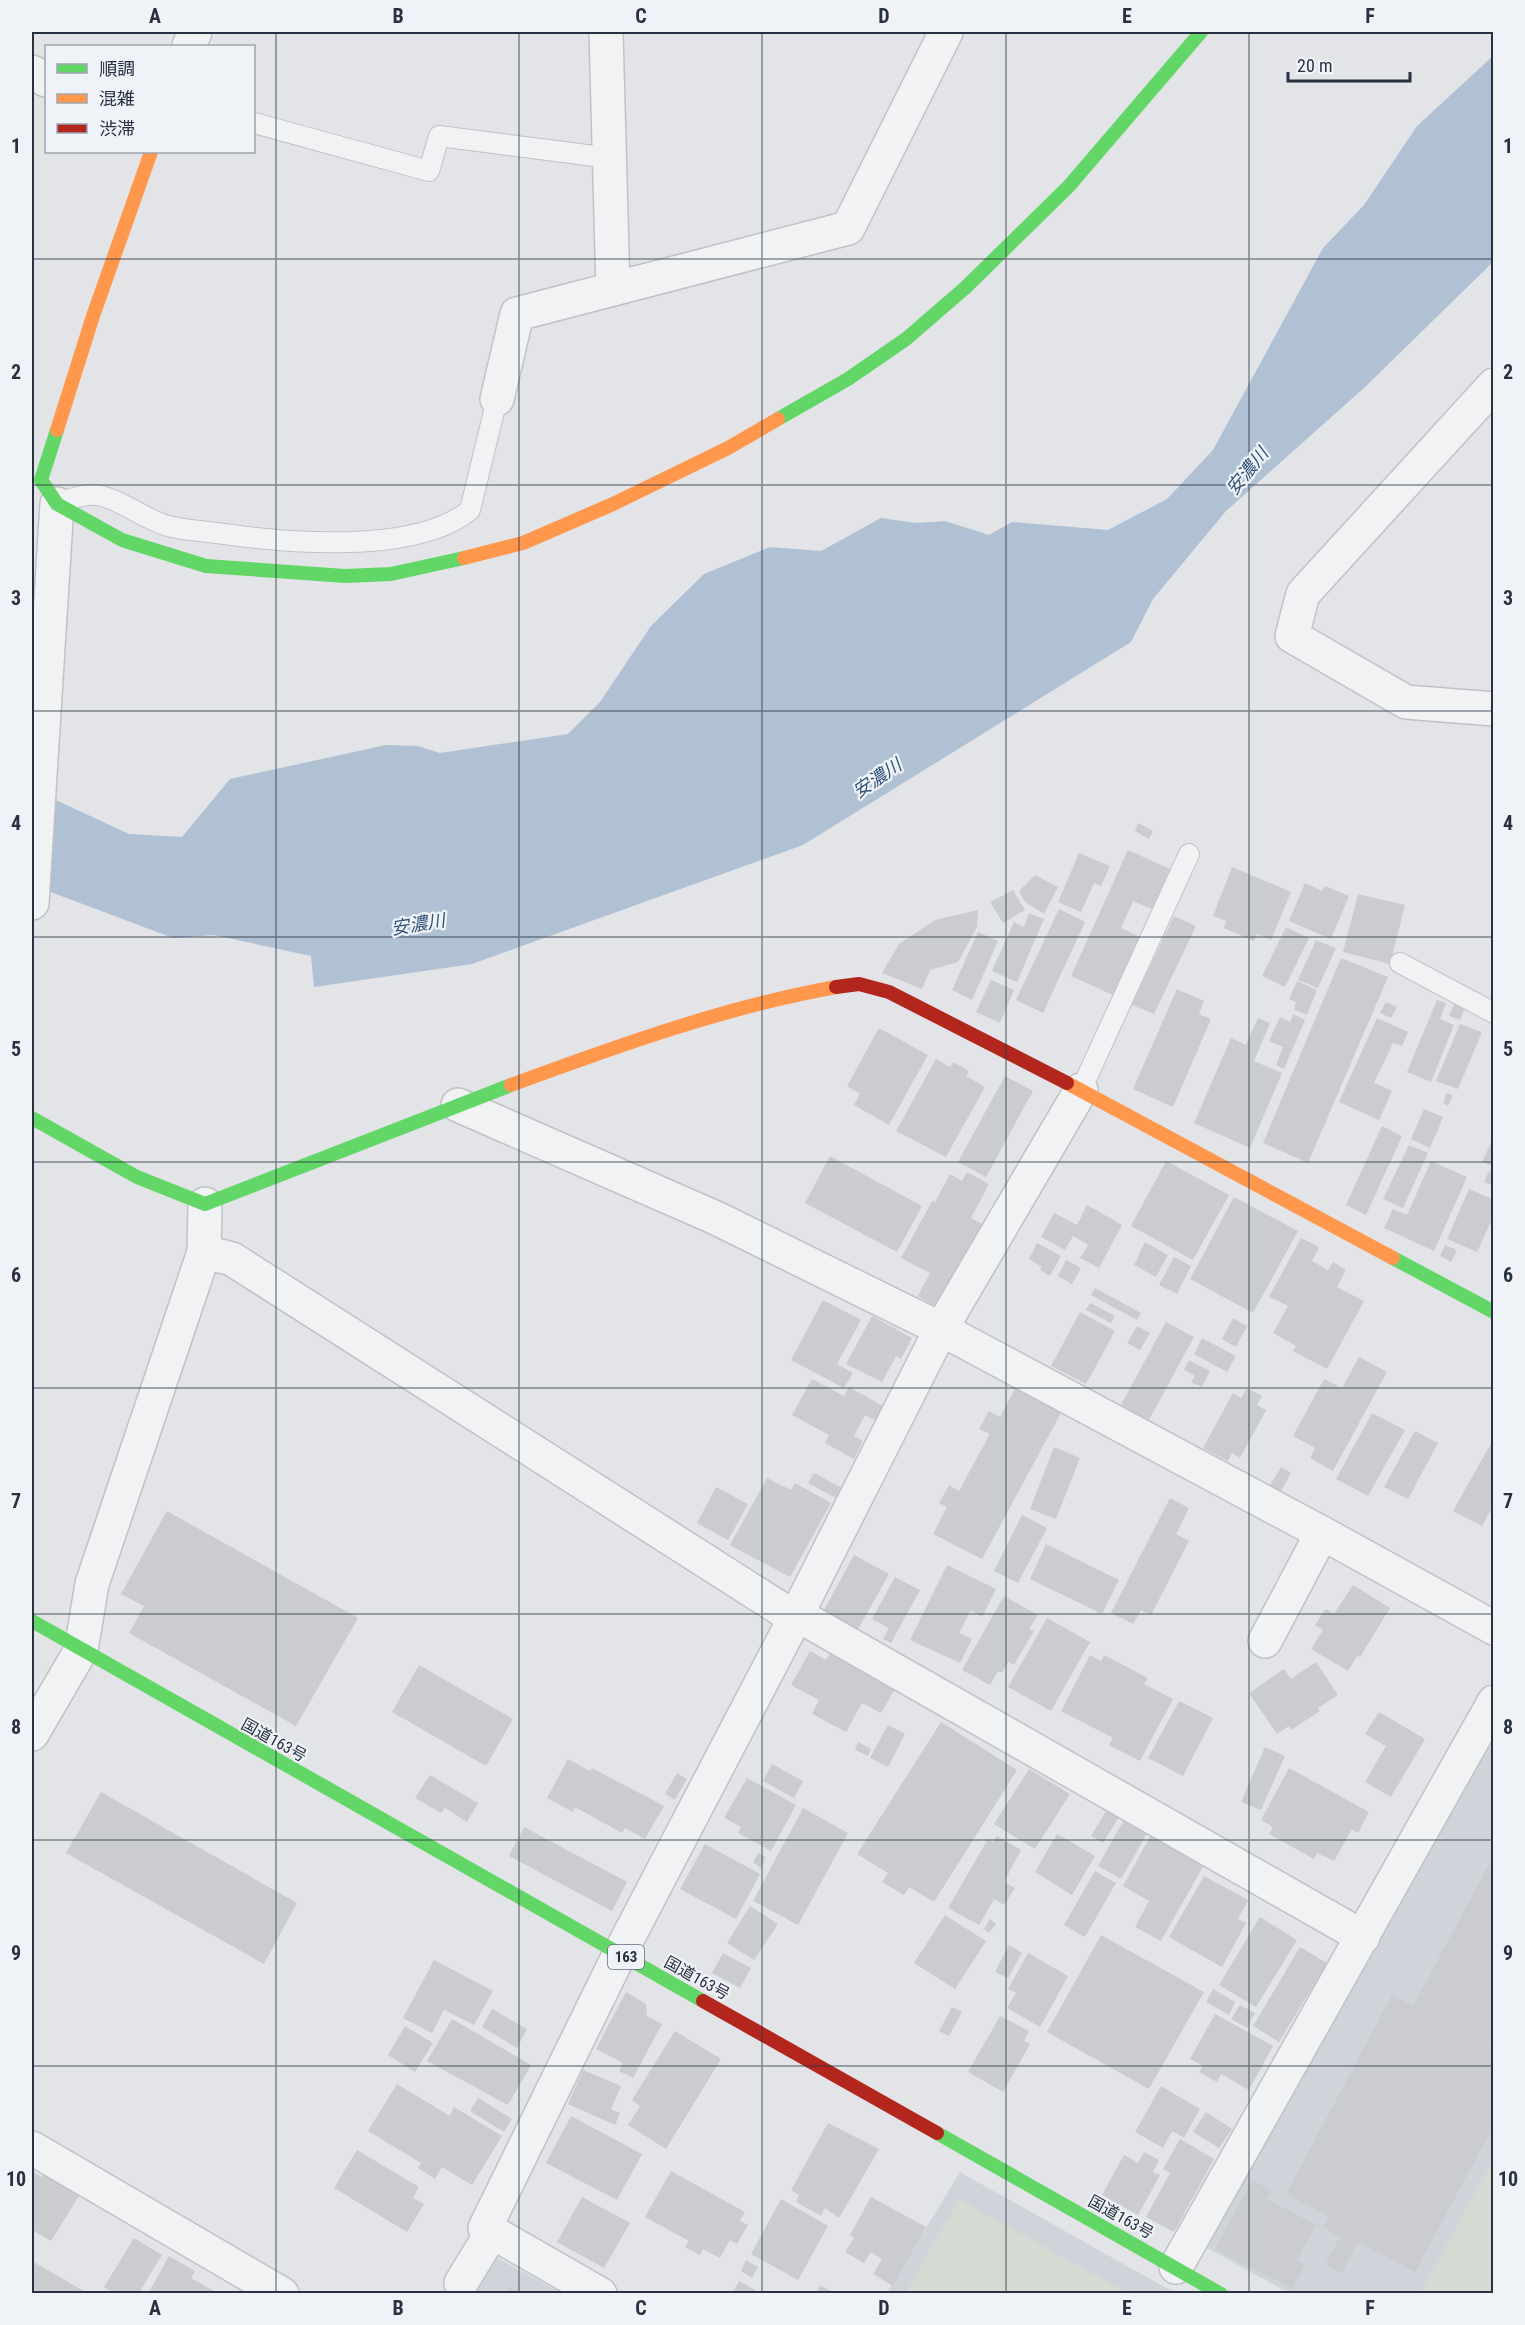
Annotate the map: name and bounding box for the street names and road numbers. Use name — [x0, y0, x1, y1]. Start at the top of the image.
street label: 国道163号 — [238, 1714, 310, 1766]
road number: 163 — [608, 1945, 644, 1969]
street label: 国道163号 — [661, 1952, 733, 2004]
street label: 国道163号 — [1085, 2191, 1157, 2243]

